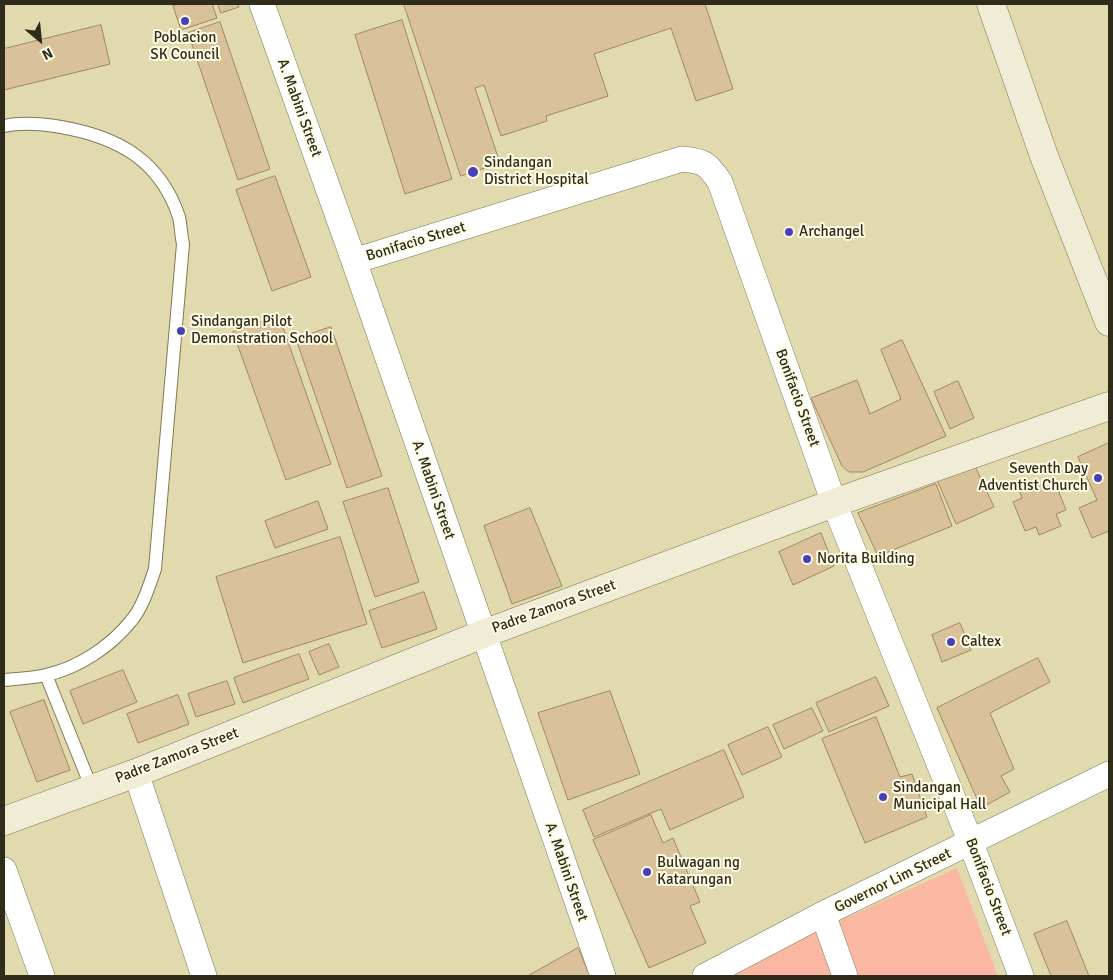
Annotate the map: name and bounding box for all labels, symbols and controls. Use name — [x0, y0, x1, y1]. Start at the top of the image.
north arrow — [15, 15, 65, 65]
marker: Poblacion SK Council — [179, 15, 191, 27]
place label: Poblacion SK Council — [150, 29, 220, 64]
text: N — [39, 44, 56, 63]
street label: A. Mabini Street — [273, 56, 325, 160]
place label: Sindangan District Hospital — [484, 154, 589, 189]
marker: Sindangan District Hospital — [466, 165, 480, 179]
street label: Bonifacio Street — [364, 218, 468, 266]
place label: Archangel — [799, 223, 864, 241]
marker: Archangel — [783, 226, 795, 238]
place label: Sindangan Pilot Demonstration School — [191, 313, 333, 348]
marker: Sindangan Pilot Demonstration School — [175, 325, 187, 337]
street label: Bonifacio Street — [771, 346, 823, 450]
street label: A. Mabini Street — [408, 438, 458, 542]
place label: Seventh Day Adventist Church — [978, 460, 1088, 495]
marker: Seventh Day Adventist Church — [1092, 472, 1104, 484]
place label: Norita Building — [817, 550, 915, 568]
marker: Norita Building — [801, 553, 813, 565]
street label: Padre Zamora Street — [490, 576, 618, 638]
place label: Caltex — [961, 633, 1001, 651]
marker: Caltex — [945, 636, 957, 648]
street label: Padre Zamora Street — [113, 724, 241, 788]
place label: Sindangan Municipal Hall — [893, 779, 986, 814]
marker: Sindangan Municipal Hall — [877, 791, 889, 803]
street label: A. Mabini Street — [541, 820, 591, 924]
street label: Bonifacio Street — [961, 836, 1015, 938]
street label: Governor Lim Street — [832, 845, 954, 917]
place label: Bulwagan ng Katarungan — [657, 854, 740, 889]
marker: Bulwagan ng Katarungan — [641, 866, 653, 878]

